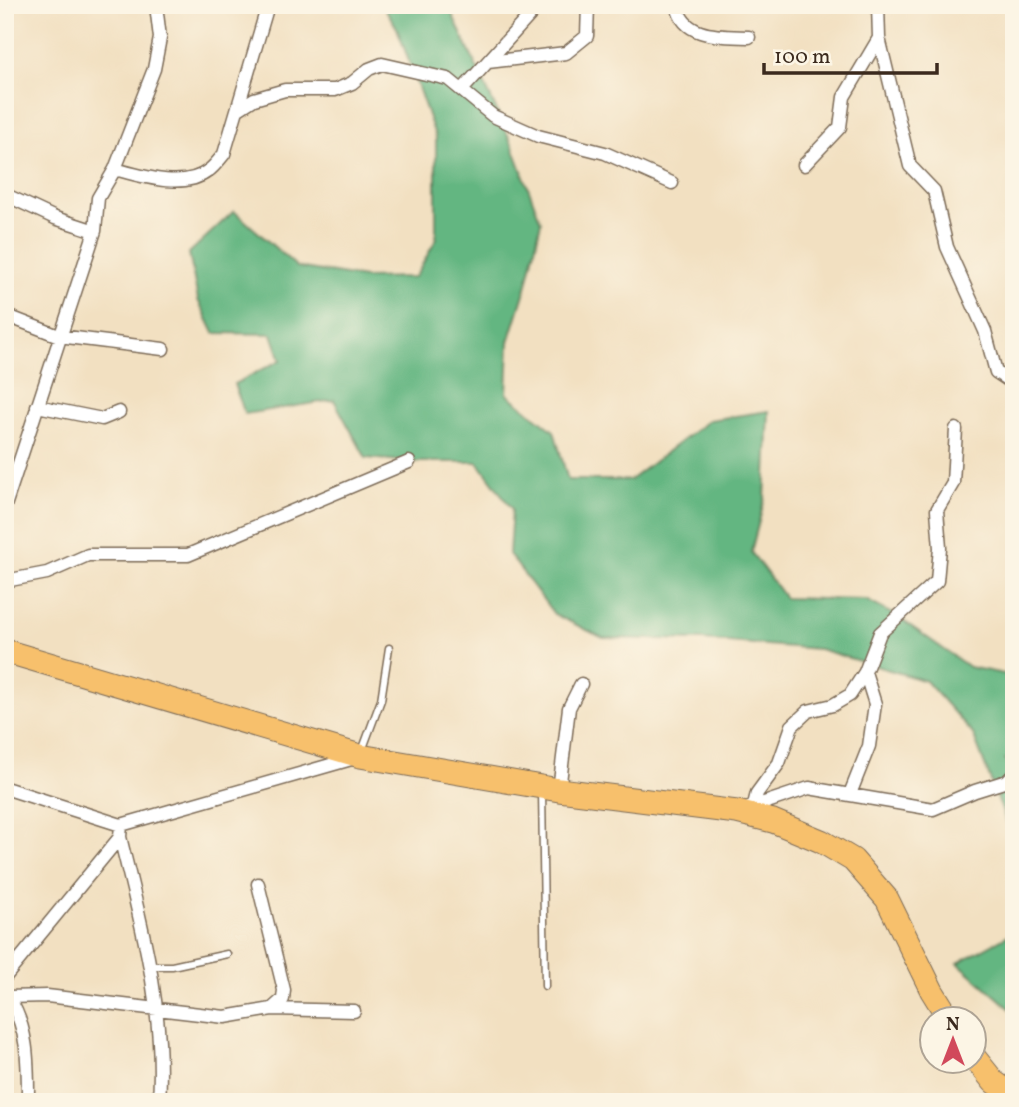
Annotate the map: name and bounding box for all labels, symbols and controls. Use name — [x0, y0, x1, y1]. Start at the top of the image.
scale bar — [764, 32, 937, 76]
text: 100 m — [774, 43, 831, 72]
north arrow — [918, 1006, 988, 1076]
text: N — [946, 1012, 960, 1038]

